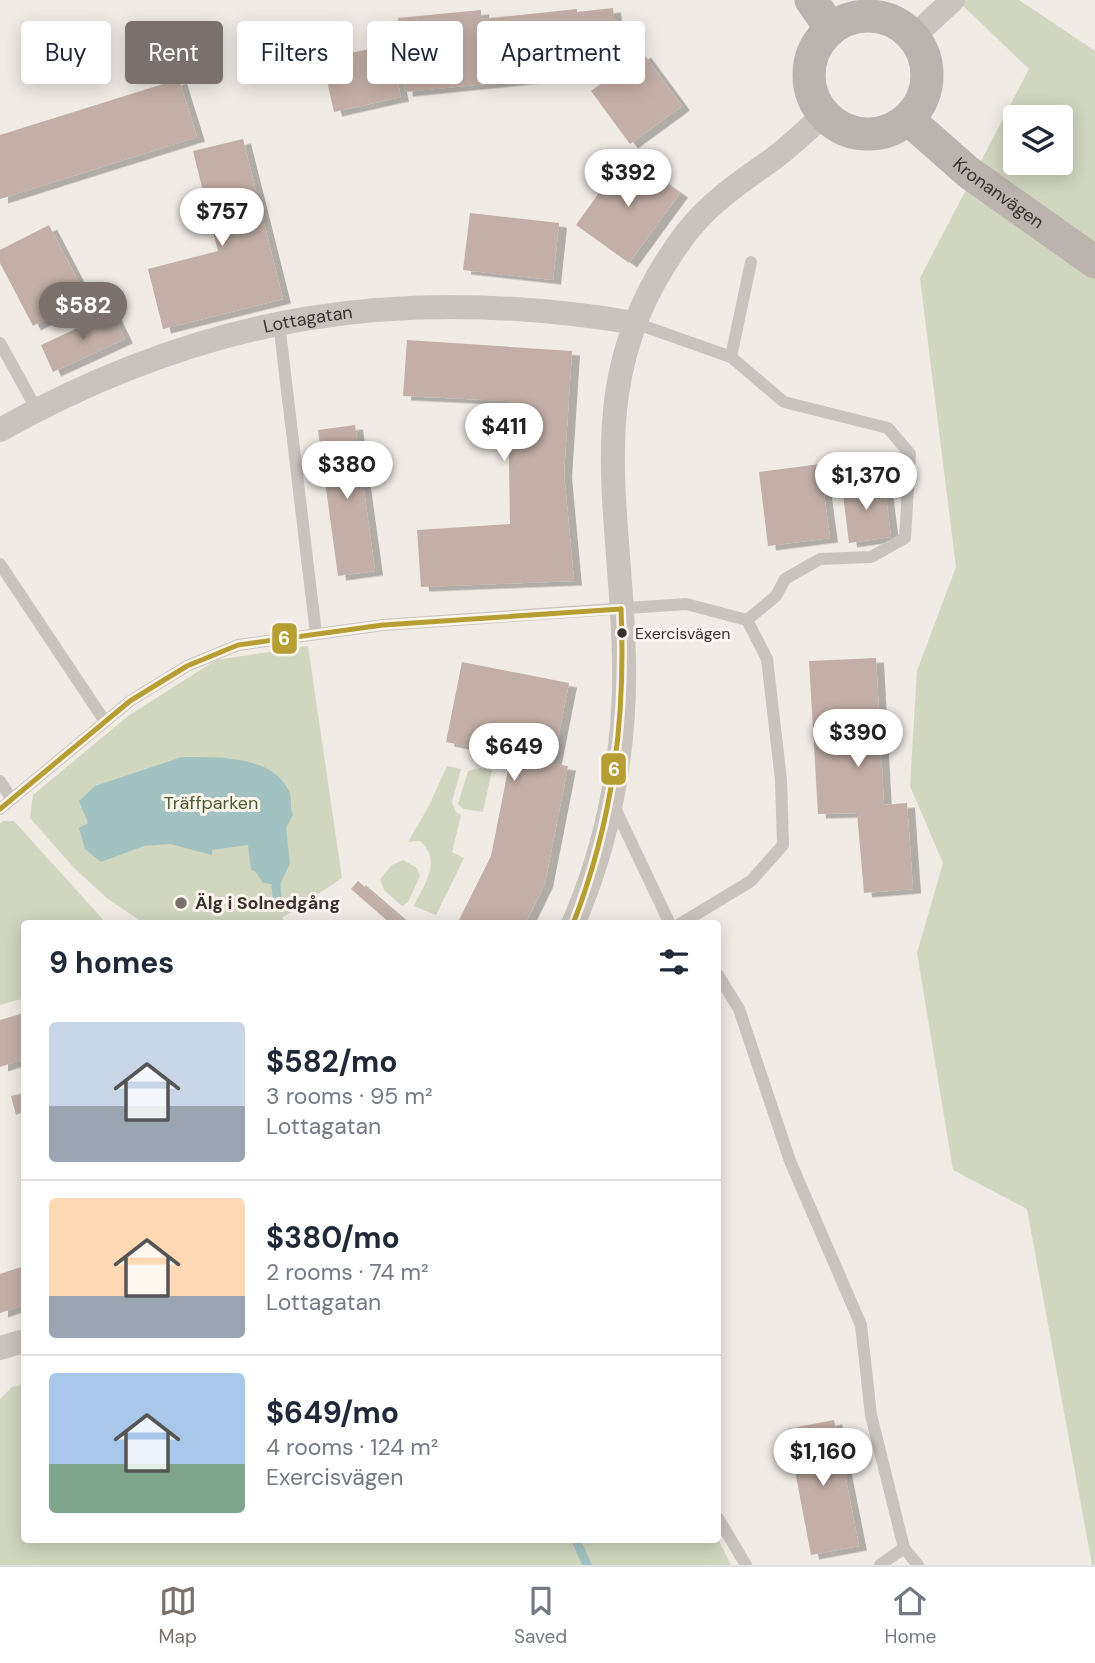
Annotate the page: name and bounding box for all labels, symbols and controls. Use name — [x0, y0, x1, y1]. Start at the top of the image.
chip: Buy — [21, 21, 111, 84]
chip: Rent — [125, 21, 223, 84]
chip: Filters — [237, 21, 353, 84]
chip: New — [367, 21, 463, 84]
chip: Apartment — [477, 21, 645, 84]
map controls — [1003, 105, 1073, 175]
button: layers — [1003, 105, 1073, 175]
pin: $392 — [587, 150, 669, 209]
street label: Kronanvägen — [948, 152, 1049, 234]
text: $392 — [601, 157, 655, 187]
pin: $757 — [181, 188, 263, 248]
text: $757 — [196, 196, 248, 226]
pin: $582 — [42, 282, 124, 342]
text: $582 — [55, 290, 111, 320]
street label: Lottagatan — [261, 300, 354, 339]
pin: $411 — [463, 404, 545, 463]
text: $411 — [481, 411, 527, 441]
pin: $380 — [306, 442, 388, 501]
text: $380 — [318, 449, 376, 479]
pin: $1,370 — [809, 452, 923, 512]
text: $1,370 — [831, 460, 901, 490]
line badge: 6 — [271, 622, 298, 655]
place label: Exercisvägen — [635, 623, 731, 644]
text: 6 — [278, 626, 290, 651]
marker: Exercisvägen — [615, 626, 629, 640]
pin: $390 — [817, 710, 899, 769]
text: $390 — [829, 717, 887, 747]
pin: $649 — [473, 724, 555, 783]
text: $649 — [485, 731, 543, 761]
line badge: 6 — [600, 752, 627, 786]
text: 6 — [608, 757, 620, 782]
park label: Träffparken — [164, 791, 258, 815]
place label: Älg i Solnedgång — [195, 891, 340, 915]
marker: Älg i Solnedgång — [173, 895, 189, 911]
text: 9 homes — [49, 943, 174, 982]
icon: filters — [655, 943, 693, 981]
text: $582/mo — [266, 1042, 398, 1081]
icon: home — [105, 1050, 189, 1134]
text: 3 rooms · 95 m² — [266, 1081, 433, 1111]
text: Lottagatan — [266, 1111, 381, 1141]
text: $380/mo — [266, 1218, 400, 1257]
icon: home — [105, 1226, 189, 1310]
text: 2 rooms · 74 m² — [266, 1257, 429, 1287]
text: Lottagatan — [266, 1287, 381, 1317]
text: $649/mo — [266, 1393, 399, 1432]
icon: home — [105, 1401, 189, 1485]
pin: $1,160 — [766, 1428, 880, 1488]
text: 4 rooms · 124 m² — [266, 1432, 438, 1462]
text: $1,160 — [789, 1436, 857, 1466]
text: Exercisvägen — [266, 1462, 403, 1492]
tab: Map — [159, 1582, 197, 1649]
tab: Saved — [514, 1582, 567, 1649]
tab: Home — [884, 1582, 936, 1649]

